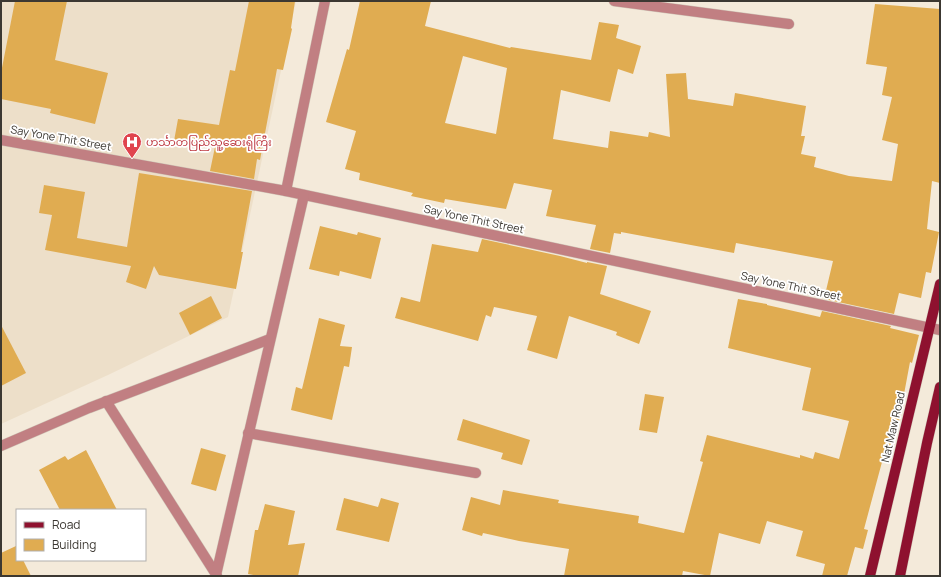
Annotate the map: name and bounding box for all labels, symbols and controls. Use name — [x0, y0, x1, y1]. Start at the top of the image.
street label: Say Yone Thit Street — [10, 121, 113, 154]
hospital icon: ဟင်္သာတပြည်သူ့ဆေးရုံကြီး — [121, 131, 143, 159]
place label: ဟင်္သာတပြည်သူ့ဆေးရုံကြီး — [146, 134, 272, 151]
street label: Say Yone Thit Street — [423, 201, 526, 236]
street label: Say Yone Thit Street — [740, 268, 843, 303]
street label: Nat Maw Road — [877, 390, 908, 464]
legend — [16, 509, 146, 561]
text: Road — [52, 516, 80, 533]
text: Building — [52, 536, 96, 553]

